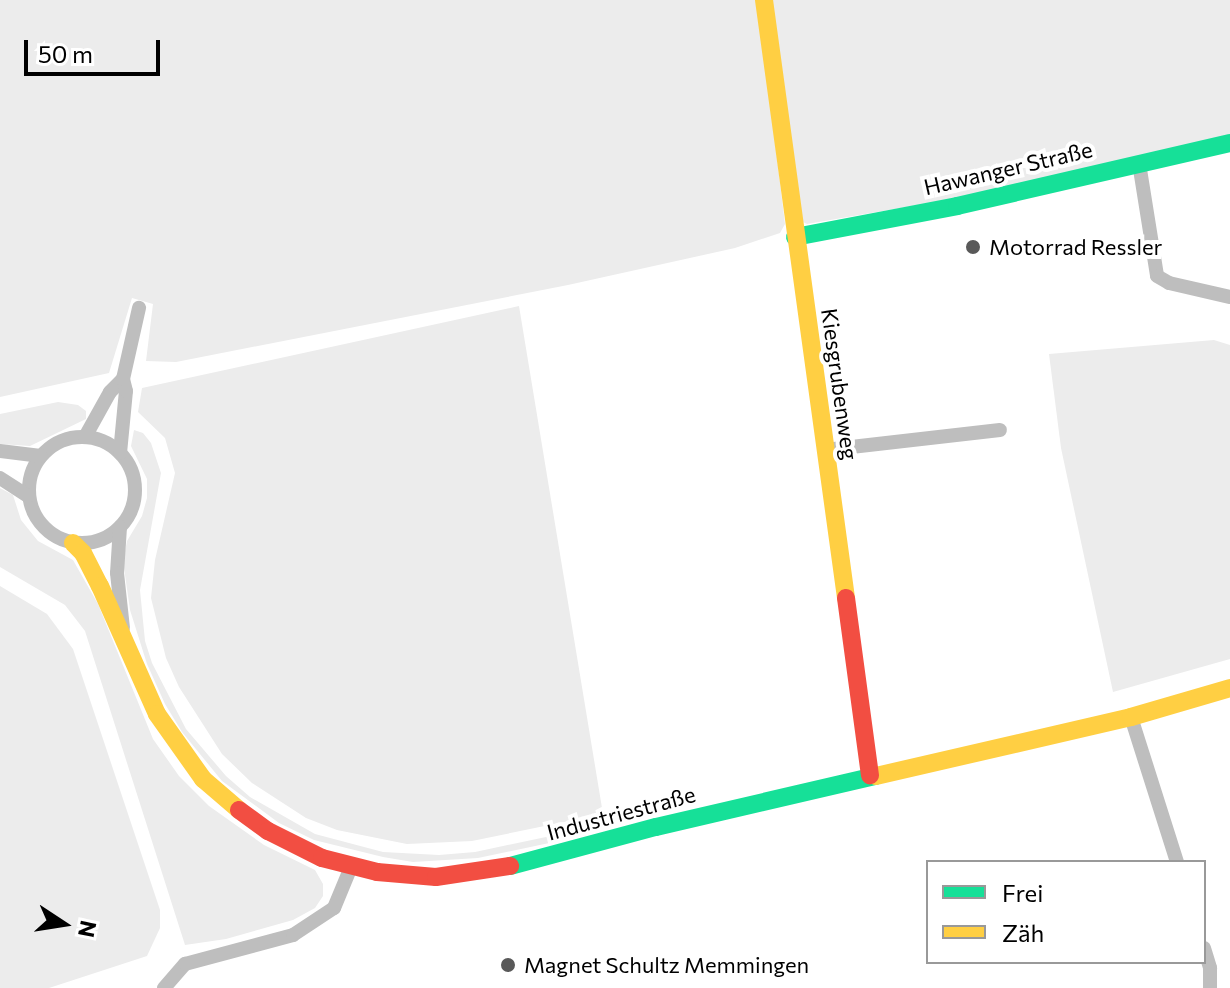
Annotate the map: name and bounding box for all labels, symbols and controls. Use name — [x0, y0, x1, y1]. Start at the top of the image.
scale bar — [28, 24, 164, 74]
text: 50 m — [38, 39, 93, 68]
street label: Hawanger Straße — [921, 136, 1095, 200]
place label: Motorrad Ressler — [989, 234, 1162, 260]
marker: Motorrad Ressler — [964, 238, 982, 256]
street label: Kiesgrubenweg — [816, 307, 864, 461]
street label: Industriestraße — [544, 780, 698, 846]
legend — [926, 860, 1206, 964]
text: Frei — [1002, 878, 1043, 907]
north arrow — [24, 884, 104, 964]
text: N — [73, 918, 103, 940]
text: Zäh — [1002, 918, 1044, 947]
place label: Magnet Schultz Memmingen — [524, 952, 809, 978]
marker: Magnet Schultz Memmingen — [499, 956, 517, 974]

